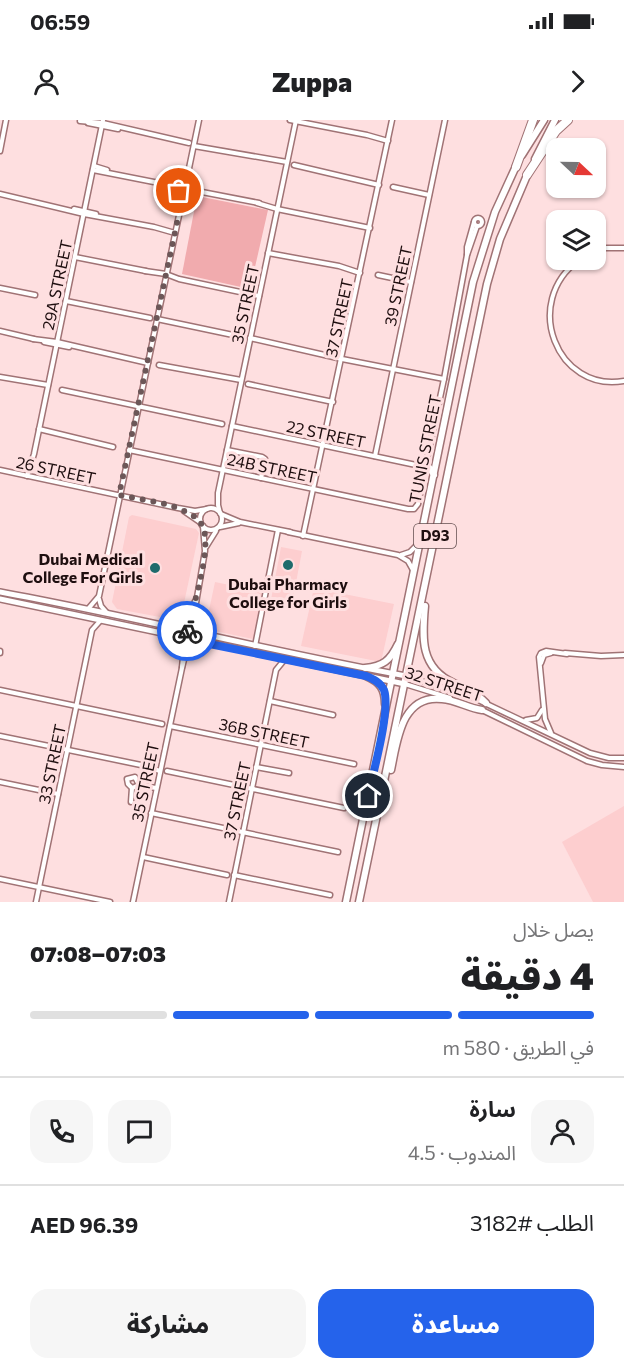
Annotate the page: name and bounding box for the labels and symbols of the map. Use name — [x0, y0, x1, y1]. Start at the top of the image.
north arrow — [546, 138, 606, 198]
pin — [153, 165, 204, 216]
street label: 29A STREET — [38, 238, 75, 332]
street label: 39 STREET — [380, 244, 415, 328]
street label: 35 STREET — [227, 262, 262, 345]
street label: 37 STREET — [321, 277, 356, 359]
street label: TUNIS STREET — [405, 393, 444, 505]
street label: 22 STREET — [285, 416, 367, 451]
street label: 24B STREET — [226, 449, 319, 486]
street label: 26 STREET — [15, 452, 98, 487]
road number: D93 — [414, 524, 456, 548]
place label: Dubai Medical College For Girls — [22, 549, 143, 586]
marker: Dubai Pharmacy College for Girls — [281, 558, 295, 572]
marker: Dubai Medical College For Girls — [148, 561, 162, 575]
place label: Dubai Pharmacy College for Girls — [228, 574, 348, 611]
courier — [157, 601, 217, 661]
street label: 32 STREET — [403, 662, 485, 705]
street label: 36B STREET — [217, 714, 311, 751]
street label: 33 STREET — [34, 722, 69, 805]
street label: 35 STREET — [127, 740, 162, 823]
street label: 37 STREET — [219, 760, 254, 842]
pin — [342, 770, 393, 821]

